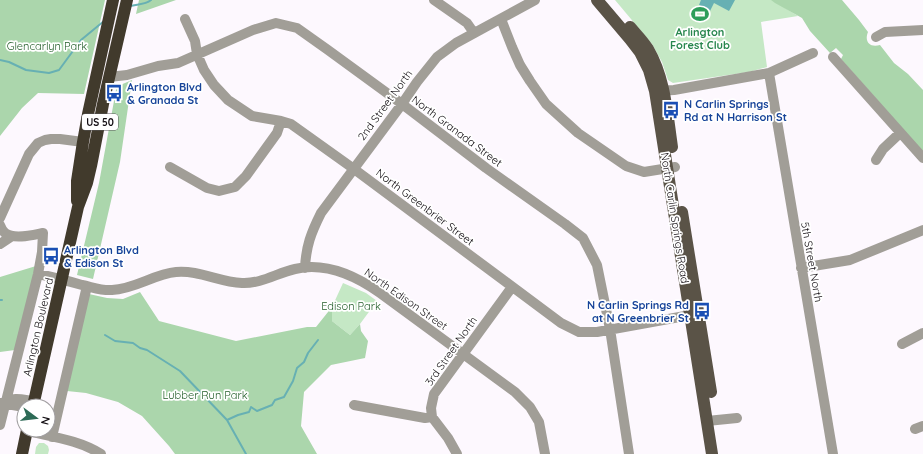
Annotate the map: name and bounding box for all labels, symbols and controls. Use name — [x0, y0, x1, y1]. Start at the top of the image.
sports icon: Arlington Forest Club — [690, 4, 710, 24]
place label: Arlington Forest Club — [670, 25, 730, 52]
park label: Glencarlyn Park — [7, 39, 87, 53]
street label: 2nd Street North — [355, 67, 415, 143]
place label: Arlington Blvd & Granada St — [127, 80, 202, 107]
bus stop icon: Arlington Blvd & Granada St — [104, 83, 124, 103]
street label: North Granada Street — [409, 92, 505, 170]
place label: N Carlin Springs Rd at N Harrison St — [684, 97, 787, 124]
bus stop icon: N Carlin Springs Rd at N Harrison St — [661, 100, 681, 120]
road number: US 50 — [82, 114, 118, 130]
street label: North Carlin Springs Road — [658, 152, 692, 284]
street label: North Greenbrier Street — [373, 166, 477, 249]
street label: 5th Street North — [798, 221, 826, 303]
place label: Arlington Blvd & Edison St — [64, 243, 139, 270]
bus stop icon: Arlington Blvd & Edison St — [41, 246, 61, 266]
street label: North Edison Street — [362, 265, 450, 333]
street label: Arlington Boulevard — [20, 276, 56, 378]
place label: N Carlin Springs Rd at N Greenbrier St — [587, 298, 689, 325]
park label: Edison Park — [321, 299, 381, 313]
bus stop icon: N Carlin Springs Rd at N Greenbrier St — [692, 301, 712, 321]
street label: 3rd Street North — [422, 314, 480, 388]
park label: Lubber Run Park — [162, 388, 248, 402]
north arrow — [16, 398, 56, 438]
text: N — [38, 415, 53, 426]

